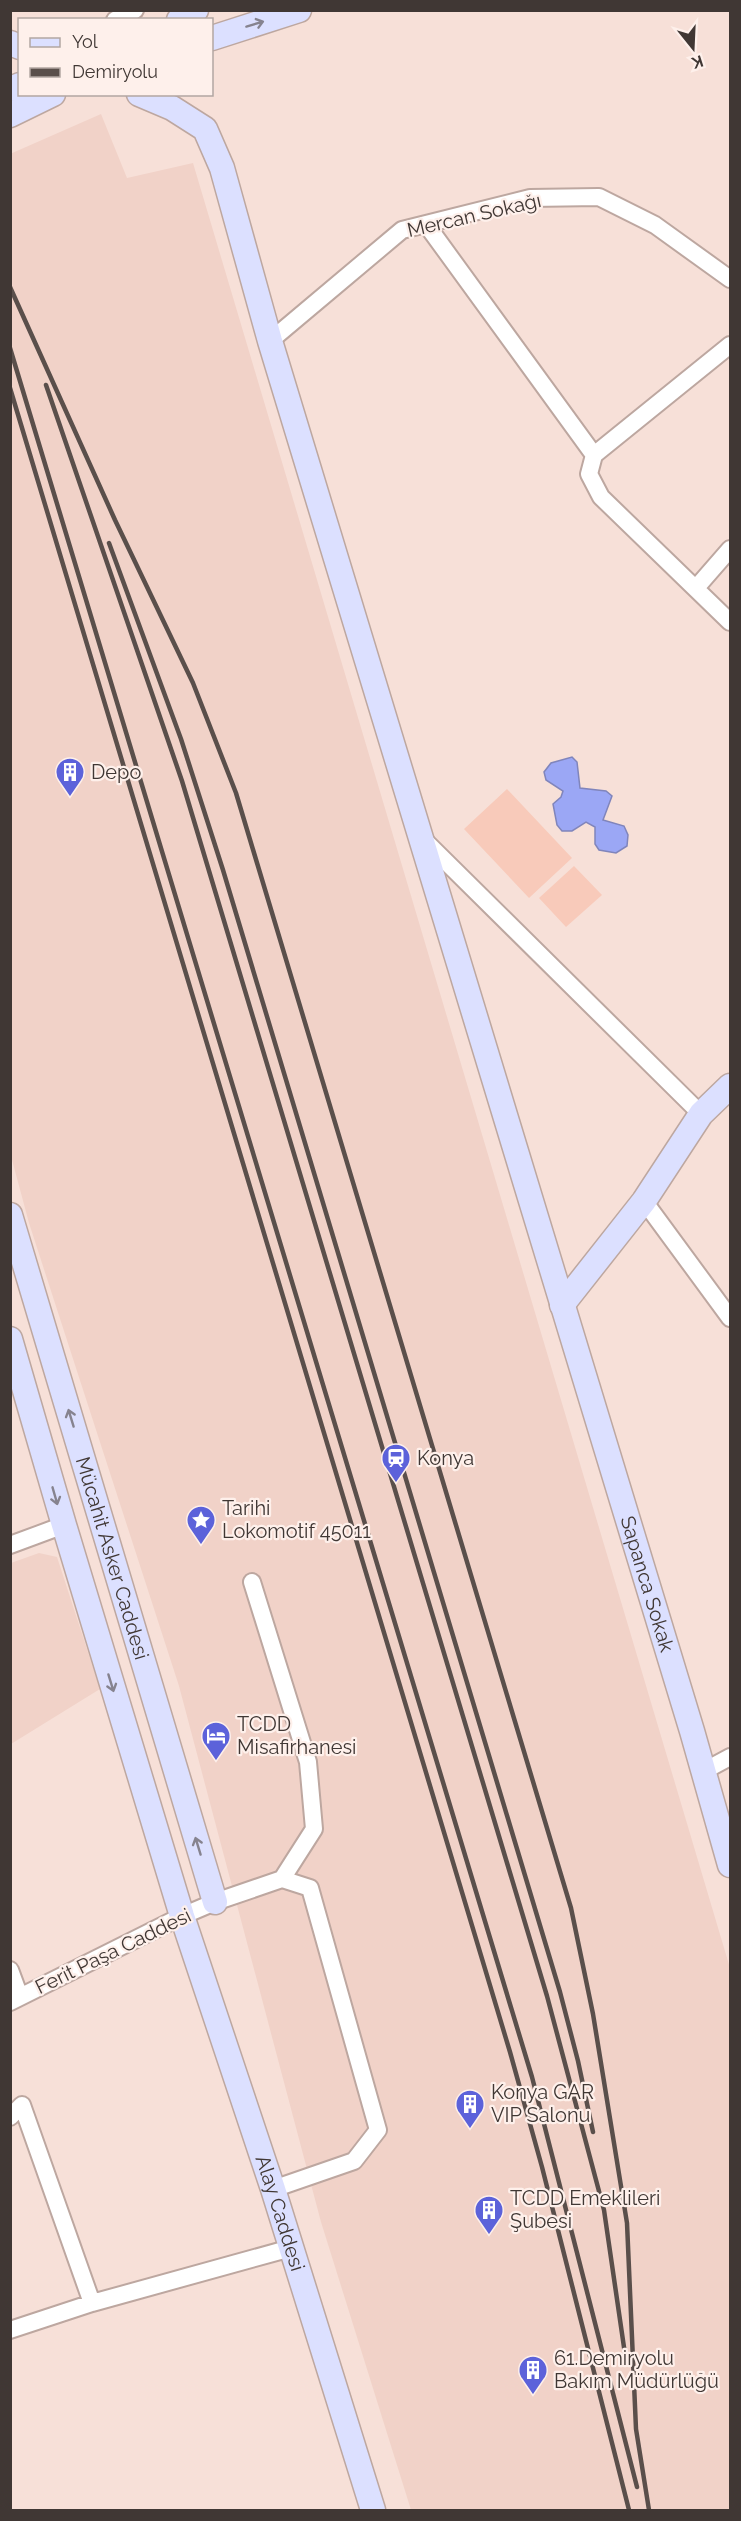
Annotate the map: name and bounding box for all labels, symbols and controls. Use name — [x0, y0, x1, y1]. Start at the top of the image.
legend — [18, 18, 213, 96]
one-way arrow — [245, 18, 264, 29]
north arrow — [663, 18, 723, 78]
text: Yol — [72, 31, 98, 52]
text: K — [689, 51, 706, 73]
text: Demiryolu — [72, 61, 158, 82]
street label: Mercan Sokağı — [405, 188, 543, 242]
building icon: Depo — [54, 756, 86, 798]
place label: Depo — [91, 760, 141, 784]
one-way arrow — [65, 1409, 76, 1428]
station icon: Konya — [380, 1442, 412, 1484]
place label: Konya — [417, 1446, 474, 1470]
street label: Mücahit Asker Caddesi — [71, 1454, 154, 1662]
one-way arrow — [50, 1486, 62, 1505]
place label: Tarihi Lokomotif 45011 — [222, 1496, 371, 1543]
place icon: Tarihi Lokomotif 45011 — [185, 1504, 217, 1546]
street label: Sapanca Sokak — [615, 1513, 679, 1655]
one-way arrow — [106, 1673, 117, 1692]
place label: TCDD Misafirhanesi — [237, 1712, 356, 1759]
hotel icon: TCDD Misafirhanesi — [200, 1720, 232, 1762]
one-way arrow — [192, 1837, 203, 1856]
street label: Ferit Paşa Caddesi — [31, 1903, 195, 1999]
place label: Konya GAR VIP Salonu — [491, 2080, 594, 2127]
building icon: Konya GAR VIP Salonu — [454, 2088, 486, 2130]
street label: Alay Caddesi — [251, 2152, 310, 2274]
place label: TCDD Emeklileri Şubesi — [510, 2186, 660, 2233]
building icon: TCDD Emeklileri Şubesi — [473, 2194, 505, 2236]
place label: 61.Demiryolu Bakım Müdürlüğü — [554, 2346, 719, 2393]
building icon: 61.Demiryolu Bakım Müdürlüğü — [517, 2354, 549, 2396]

